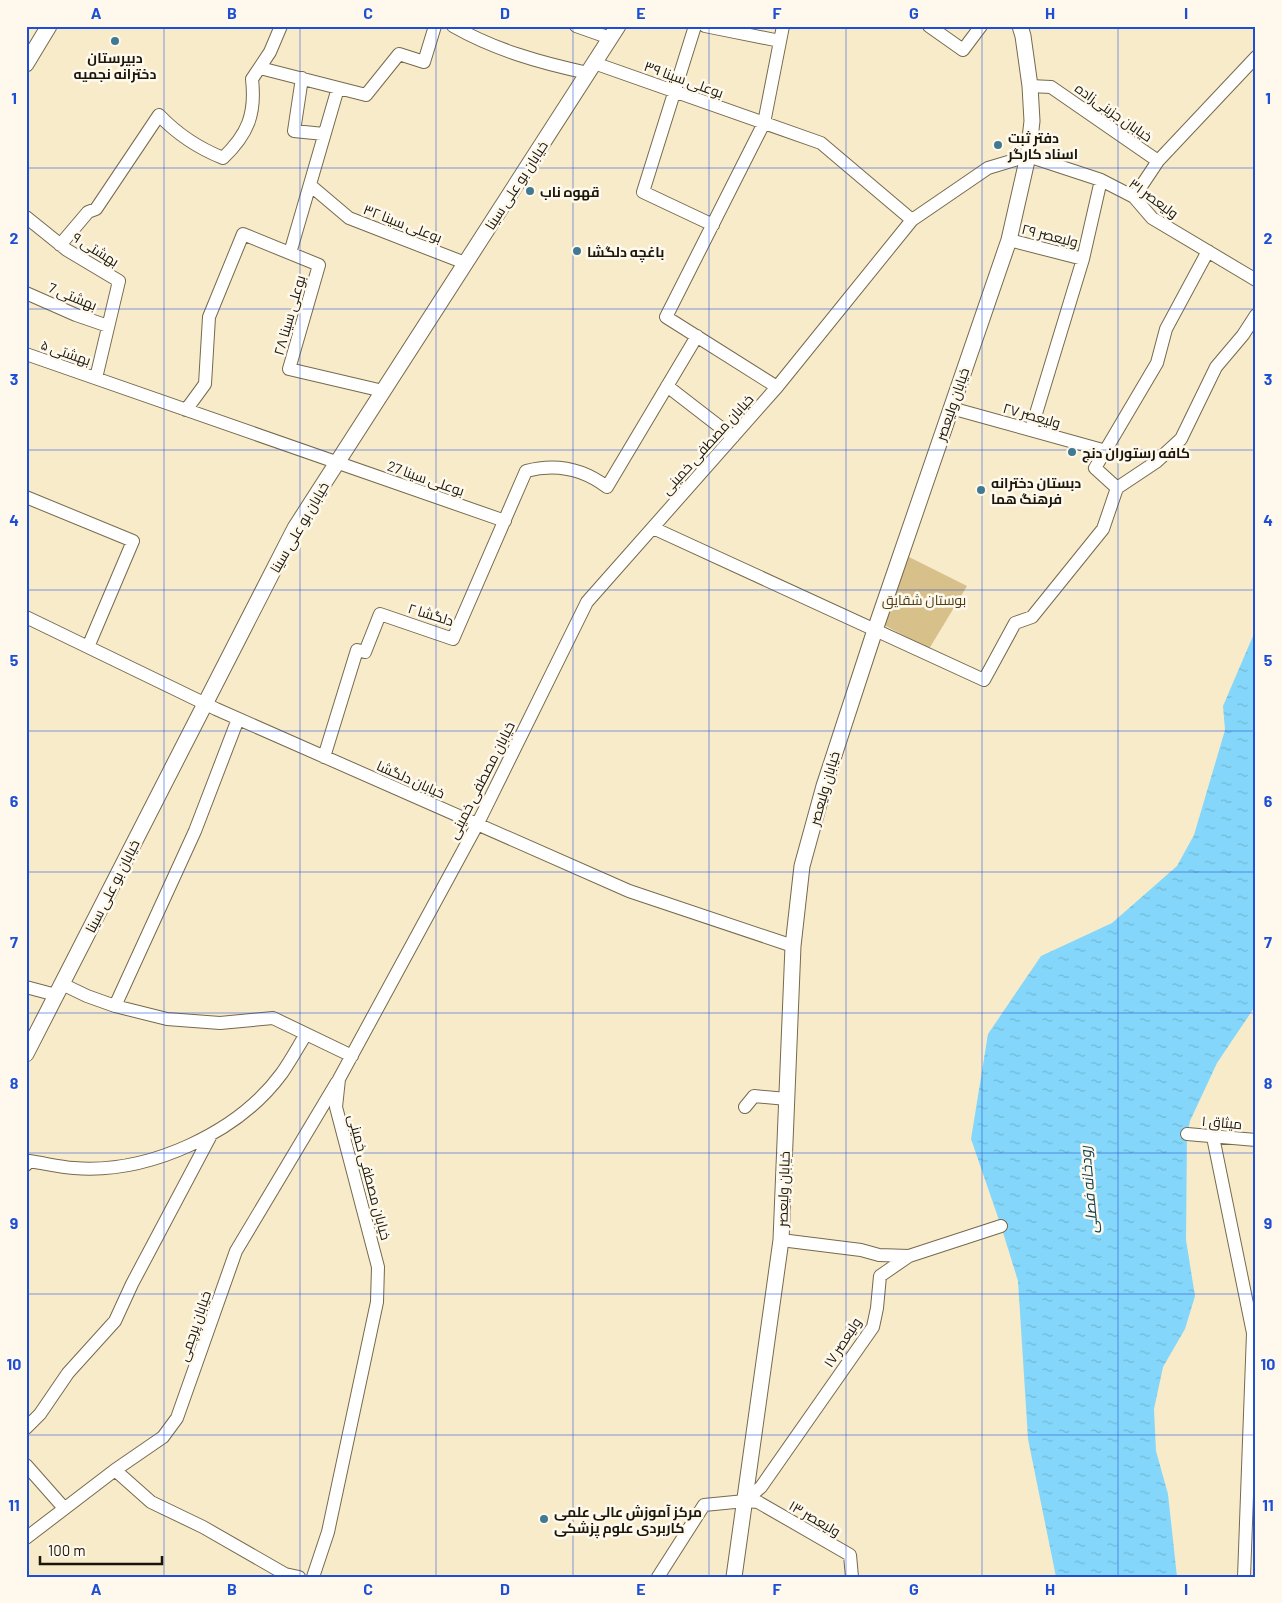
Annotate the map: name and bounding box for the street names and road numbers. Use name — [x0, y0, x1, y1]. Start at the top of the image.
street label: بوعلی سینا ۳۹ — [642, 57, 726, 101]
street label: خیابان جزینی‌زاده — [1072, 79, 1156, 145]
street label: خیابان بو علی سینا — [481, 137, 551, 233]
street label: ولیعصر ۳۱ — [1126, 174, 1182, 222]
street label: بوعلی سینا ۳۲ — [361, 200, 445, 246]
street label: ولیعصر ۲۹ — [1020, 220, 1080, 250]
street label: بهشتی ۹ — [70, 228, 122, 270]
street label: بوعلی سینا ۲۸ — [269, 273, 309, 357]
street label: بهشتی 7 — [46, 279, 100, 313]
street label: بهشتی ۵ — [39, 336, 93, 368]
street label: خیابان ولیعصر — [931, 365, 972, 444]
street label: خیابان مصطفی خمینی — [657, 390, 757, 498]
street label: ولیعصر ۲۷ — [1001, 399, 1063, 431]
street label: بوعلی سینا 27 — [385, 457, 467, 499]
street label: خیابان بو علی سینا — [266, 478, 332, 576]
street label: دلگشا ۲ — [406, 599, 456, 629]
street label: خیابان مصطفی خمینی — [444, 719, 518, 841]
street label: خیابان ولیعصر — [805, 749, 843, 828]
street label: خیابان دلگشا — [374, 756, 448, 802]
street label: خیابان بو علی سینا — [81, 837, 143, 935]
street label: خیابان مصطفی خمینی — [345, 1112, 395, 1242]
street label: میثاق ۱ — [1201, 1112, 1243, 1133]
street label: خیابان ولیعصر — [773, 1151, 793, 1228]
street label: خیابان پرچمی — [174, 1288, 216, 1364]
street label: ولیعصر ۱۷ — [820, 1314, 864, 1370]
street label: ولیعصر ۱۳ — [786, 1496, 844, 1540]

